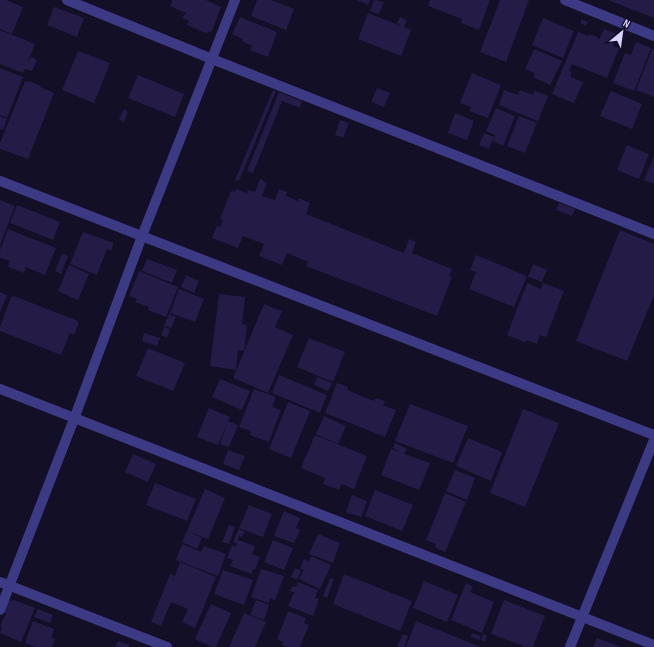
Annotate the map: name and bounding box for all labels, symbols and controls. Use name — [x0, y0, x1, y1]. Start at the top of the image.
north arrow — [602, 12, 642, 52]
text: N — [621, 17, 632, 31]

